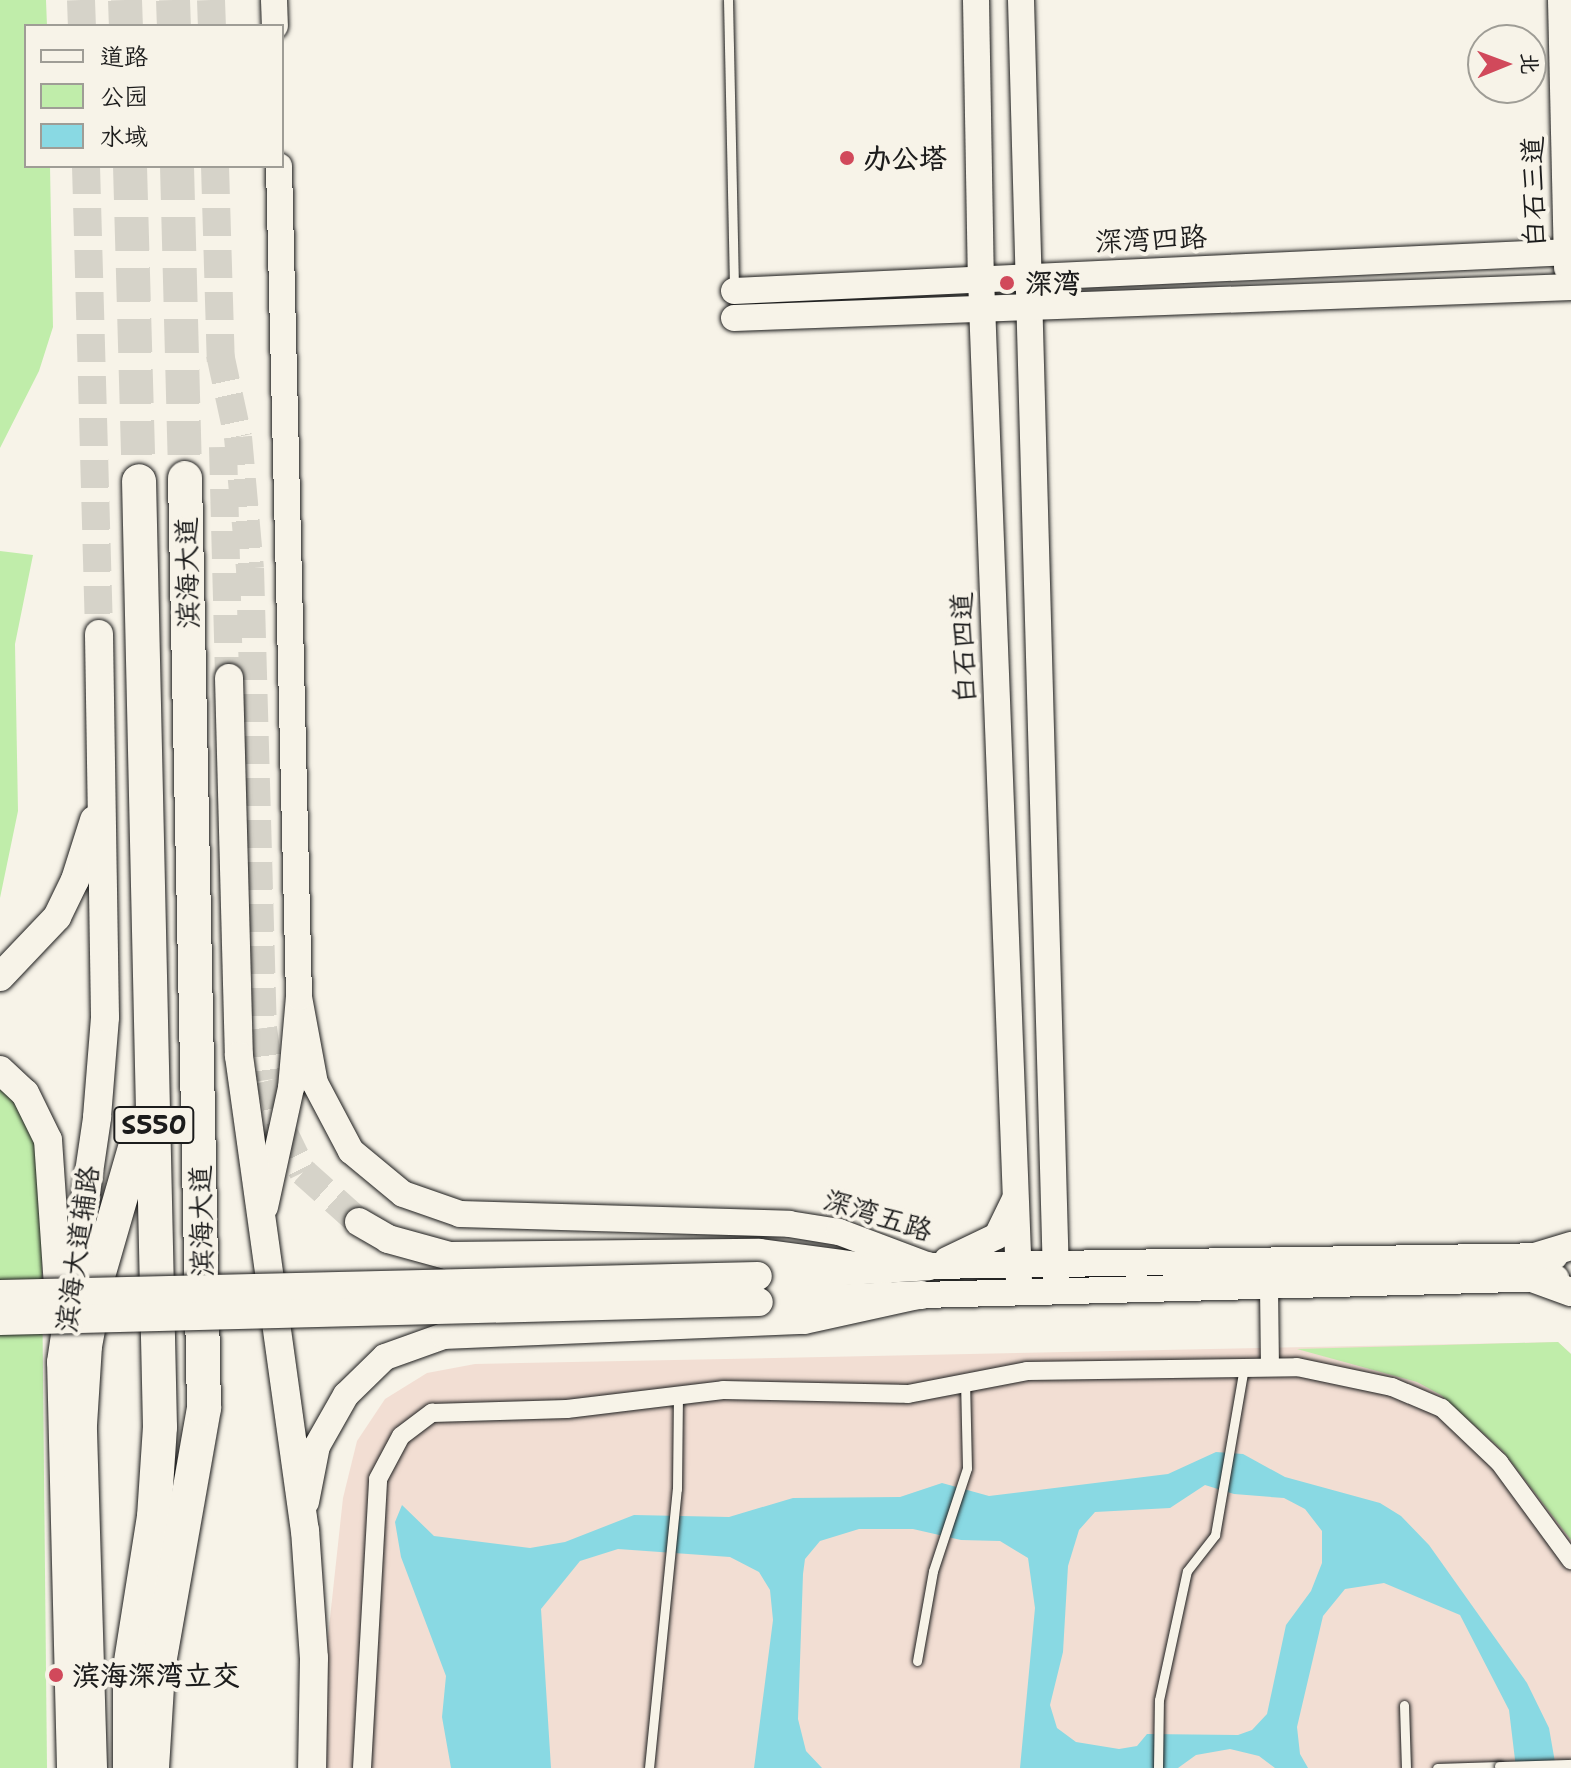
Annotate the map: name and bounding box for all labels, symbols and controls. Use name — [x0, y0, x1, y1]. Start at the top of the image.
legend — [24, 24, 284, 168]
north arrow — [1467, 24, 1547, 104]
text: 道路 — [100, 41, 148, 73]
text: 北 — [1515, 52, 1544, 75]
text: 公园 — [100, 81, 148, 113]
text: 水域 — [100, 121, 148, 153]
street label: 白石三道 — [1515, 136, 1551, 248]
place label: 办公塔 — [863, 141, 947, 175]
marker: 办公塔 — [838, 149, 856, 167]
street label: 深湾四路 — [1094, 219, 1208, 259]
place label: 深湾 — [1025, 266, 1081, 300]
marker: 深湾 — [996, 272, 1018, 294]
street label: 滨海大道 — [169, 517, 205, 629]
street label: 白石四道 — [944, 591, 982, 705]
road number: S550 — [112, 1103, 196, 1147]
street label: 滨海大道辅路 — [49, 1163, 105, 1335]
street label: 滨海大道 — [183, 1165, 219, 1277]
street label: 深湾五路 — [820, 1183, 936, 1247]
place label: 滨海深湾立交 — [72, 1658, 240, 1692]
marker: 滨海深湾立交 — [47, 1666, 65, 1684]

